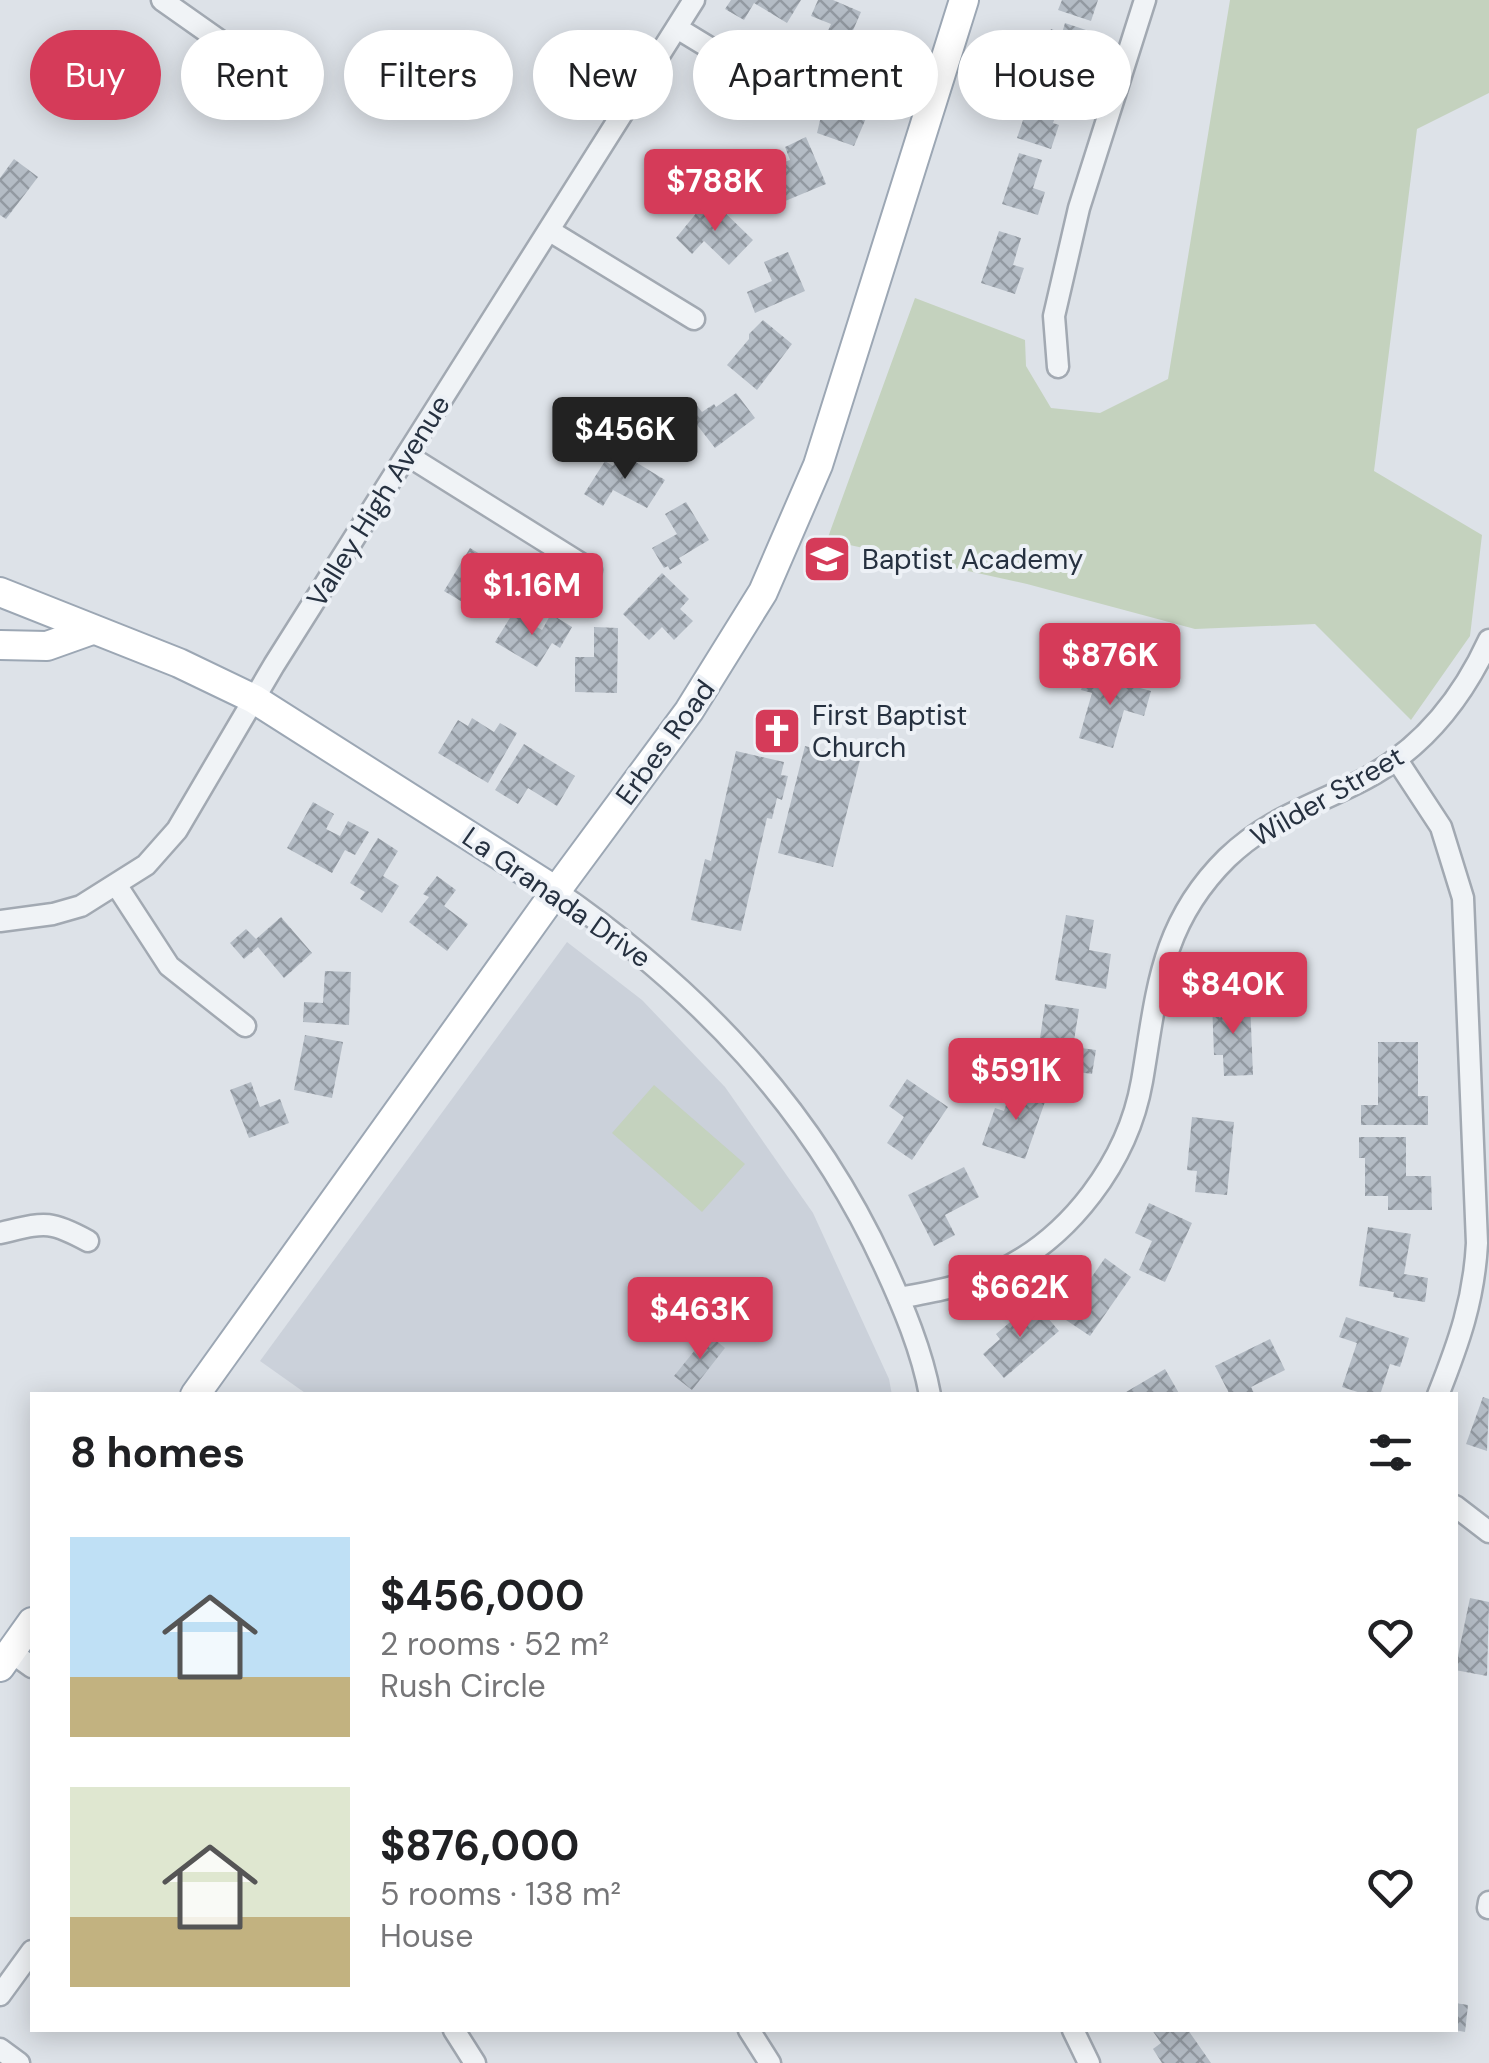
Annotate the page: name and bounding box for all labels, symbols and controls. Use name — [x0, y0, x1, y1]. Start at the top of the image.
chip: Buy — [30, 30, 161, 120]
chip: Rent — [181, 30, 324, 120]
chip: Filters — [344, 30, 513, 120]
chip: New — [533, 30, 673, 120]
chip: Apartment — [693, 30, 938, 120]
chip: House — [958, 30, 1131, 120]
pin: $788K — [645, 149, 785, 234]
text: $788K — [666, 160, 764, 202]
street label: Valley High Avenue — [298, 388, 459, 614]
pin: $456K — [555, 397, 695, 482]
text: $456K — [574, 408, 676, 450]
school or university icon: Baptist Academy — [801, 533, 853, 585]
place label: Baptist Academy — [862, 541, 1083, 578]
pin: $1.16M — [451, 553, 613, 638]
text: $1.16M — [483, 564, 581, 606]
pin: $876K — [1040, 623, 1180, 708]
text: $876K — [1061, 634, 1159, 676]
street label: Erbes Road — [607, 672, 723, 812]
place label: First Baptist Church — [812, 697, 967, 766]
church icon: First Baptist Church — [751, 705, 803, 757]
street label: Wilder Street — [1244, 738, 1410, 855]
street label: La Granada Drive — [455, 819, 658, 976]
pin: $840K — [1163, 952, 1303, 1037]
text: $840K — [1181, 963, 1285, 1005]
pin: $591K — [946, 1038, 1086, 1123]
text: $591K — [970, 1049, 1062, 1091]
pin: $662K — [950, 1255, 1090, 1340]
text: $662K — [971, 1266, 1069, 1308]
pin: $463K — [630, 1277, 770, 1362]
text: $463K — [650, 1288, 750, 1330]
text: 8 homes — [70, 1425, 245, 1480]
icon: filters — [1363, 1425, 1418, 1480]
text: $456,000 — [380, 1568, 584, 1623]
icon: home — [150, 1577, 270, 1697]
icon: heart — [1363, 1610, 1418, 1665]
text: 2 rooms · 52 m² — [380, 1623, 609, 1665]
text: Rush Circle — [380, 1665, 546, 1707]
text: $876,000 — [380, 1818, 579, 1873]
icon: home — [150, 1827, 270, 1947]
icon: heart — [1363, 1860, 1418, 1915]
text: 5 rooms · 138 m² — [380, 1873, 621, 1915]
text: House — [380, 1915, 473, 1957]

